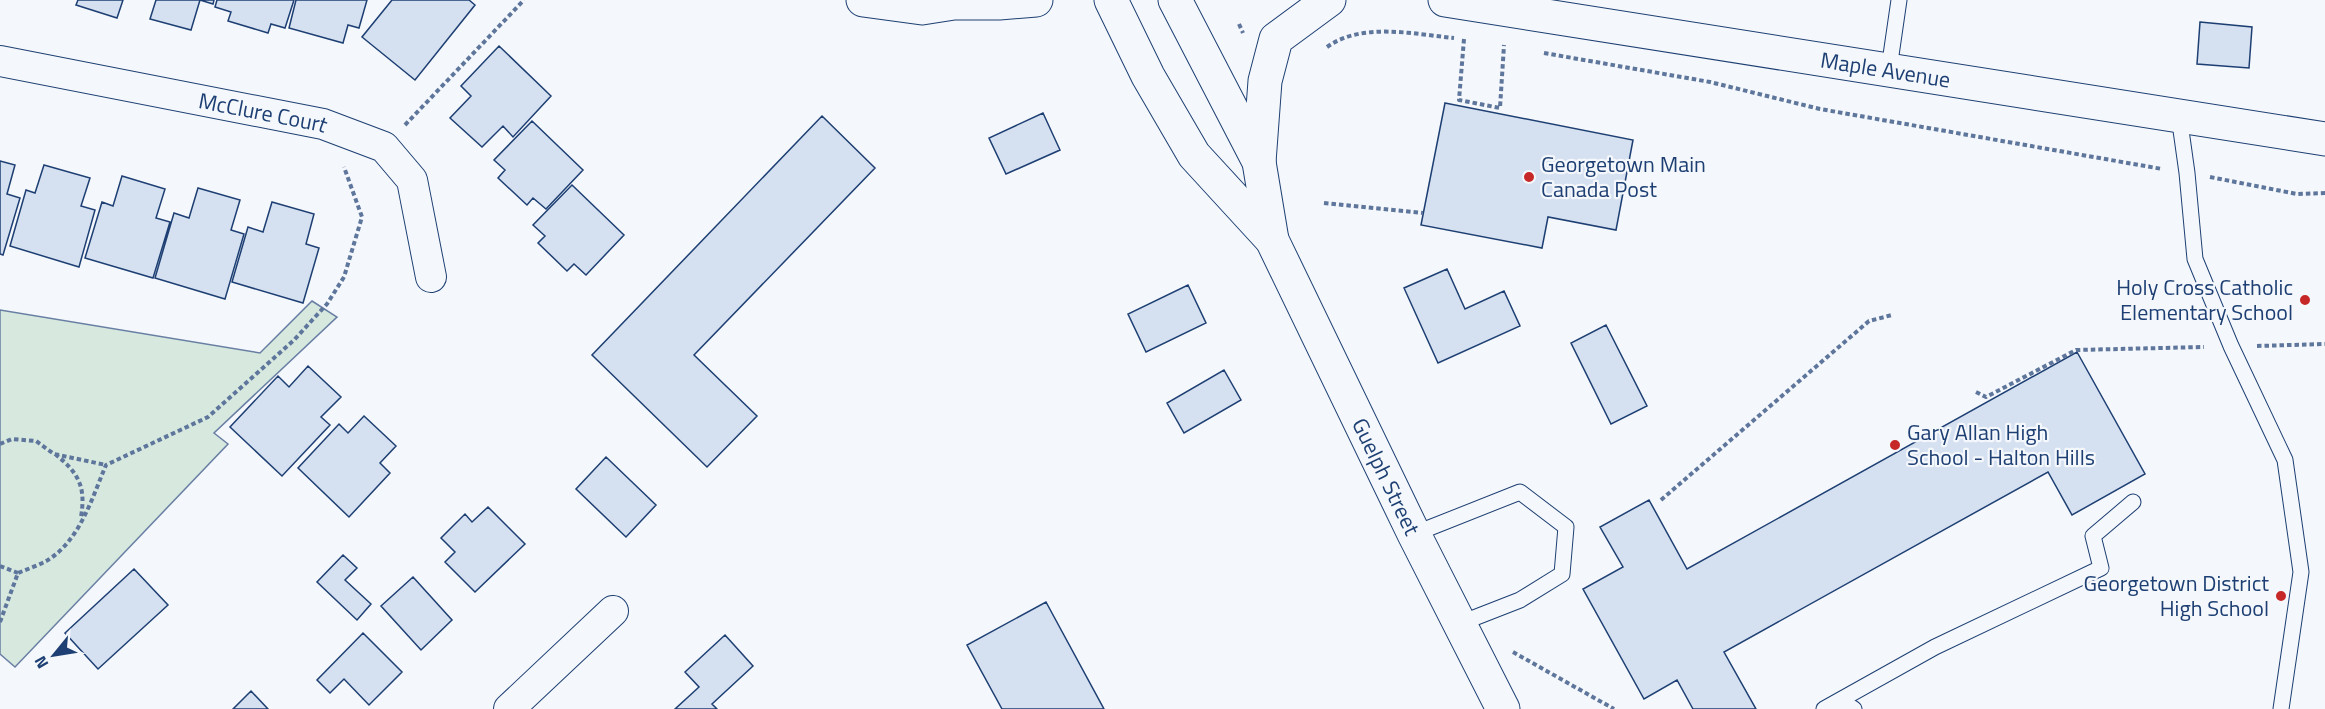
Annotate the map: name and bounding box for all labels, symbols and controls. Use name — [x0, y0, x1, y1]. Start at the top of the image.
street label: Maple Avenue — [1818, 43, 1953, 97]
street label: McClure Court — [196, 83, 333, 141]
place label: Georgetown Main Canada Post — [1541, 147, 1706, 206]
marker: Georgetown Main Canada Post — [1522, 170, 1536, 184]
place label: Holy Cross Catholic Elementary School — [2116, 270, 2293, 329]
marker: Holy Cross Catholic Elementary School — [2298, 293, 2312, 307]
street label: Guelph Street — [1343, 412, 1429, 541]
place label: Gary Allan High School - Halton Hills — [1907, 415, 2095, 474]
marker: Gary Allan High School - Halton Hills — [1888, 438, 1902, 452]
place label: Georgetown District High School — [2084, 566, 2269, 625]
marker: Georgetown District High School — [2274, 589, 2288, 603]
north arrow — [24, 625, 84, 685]
text: N — [28, 652, 54, 673]

